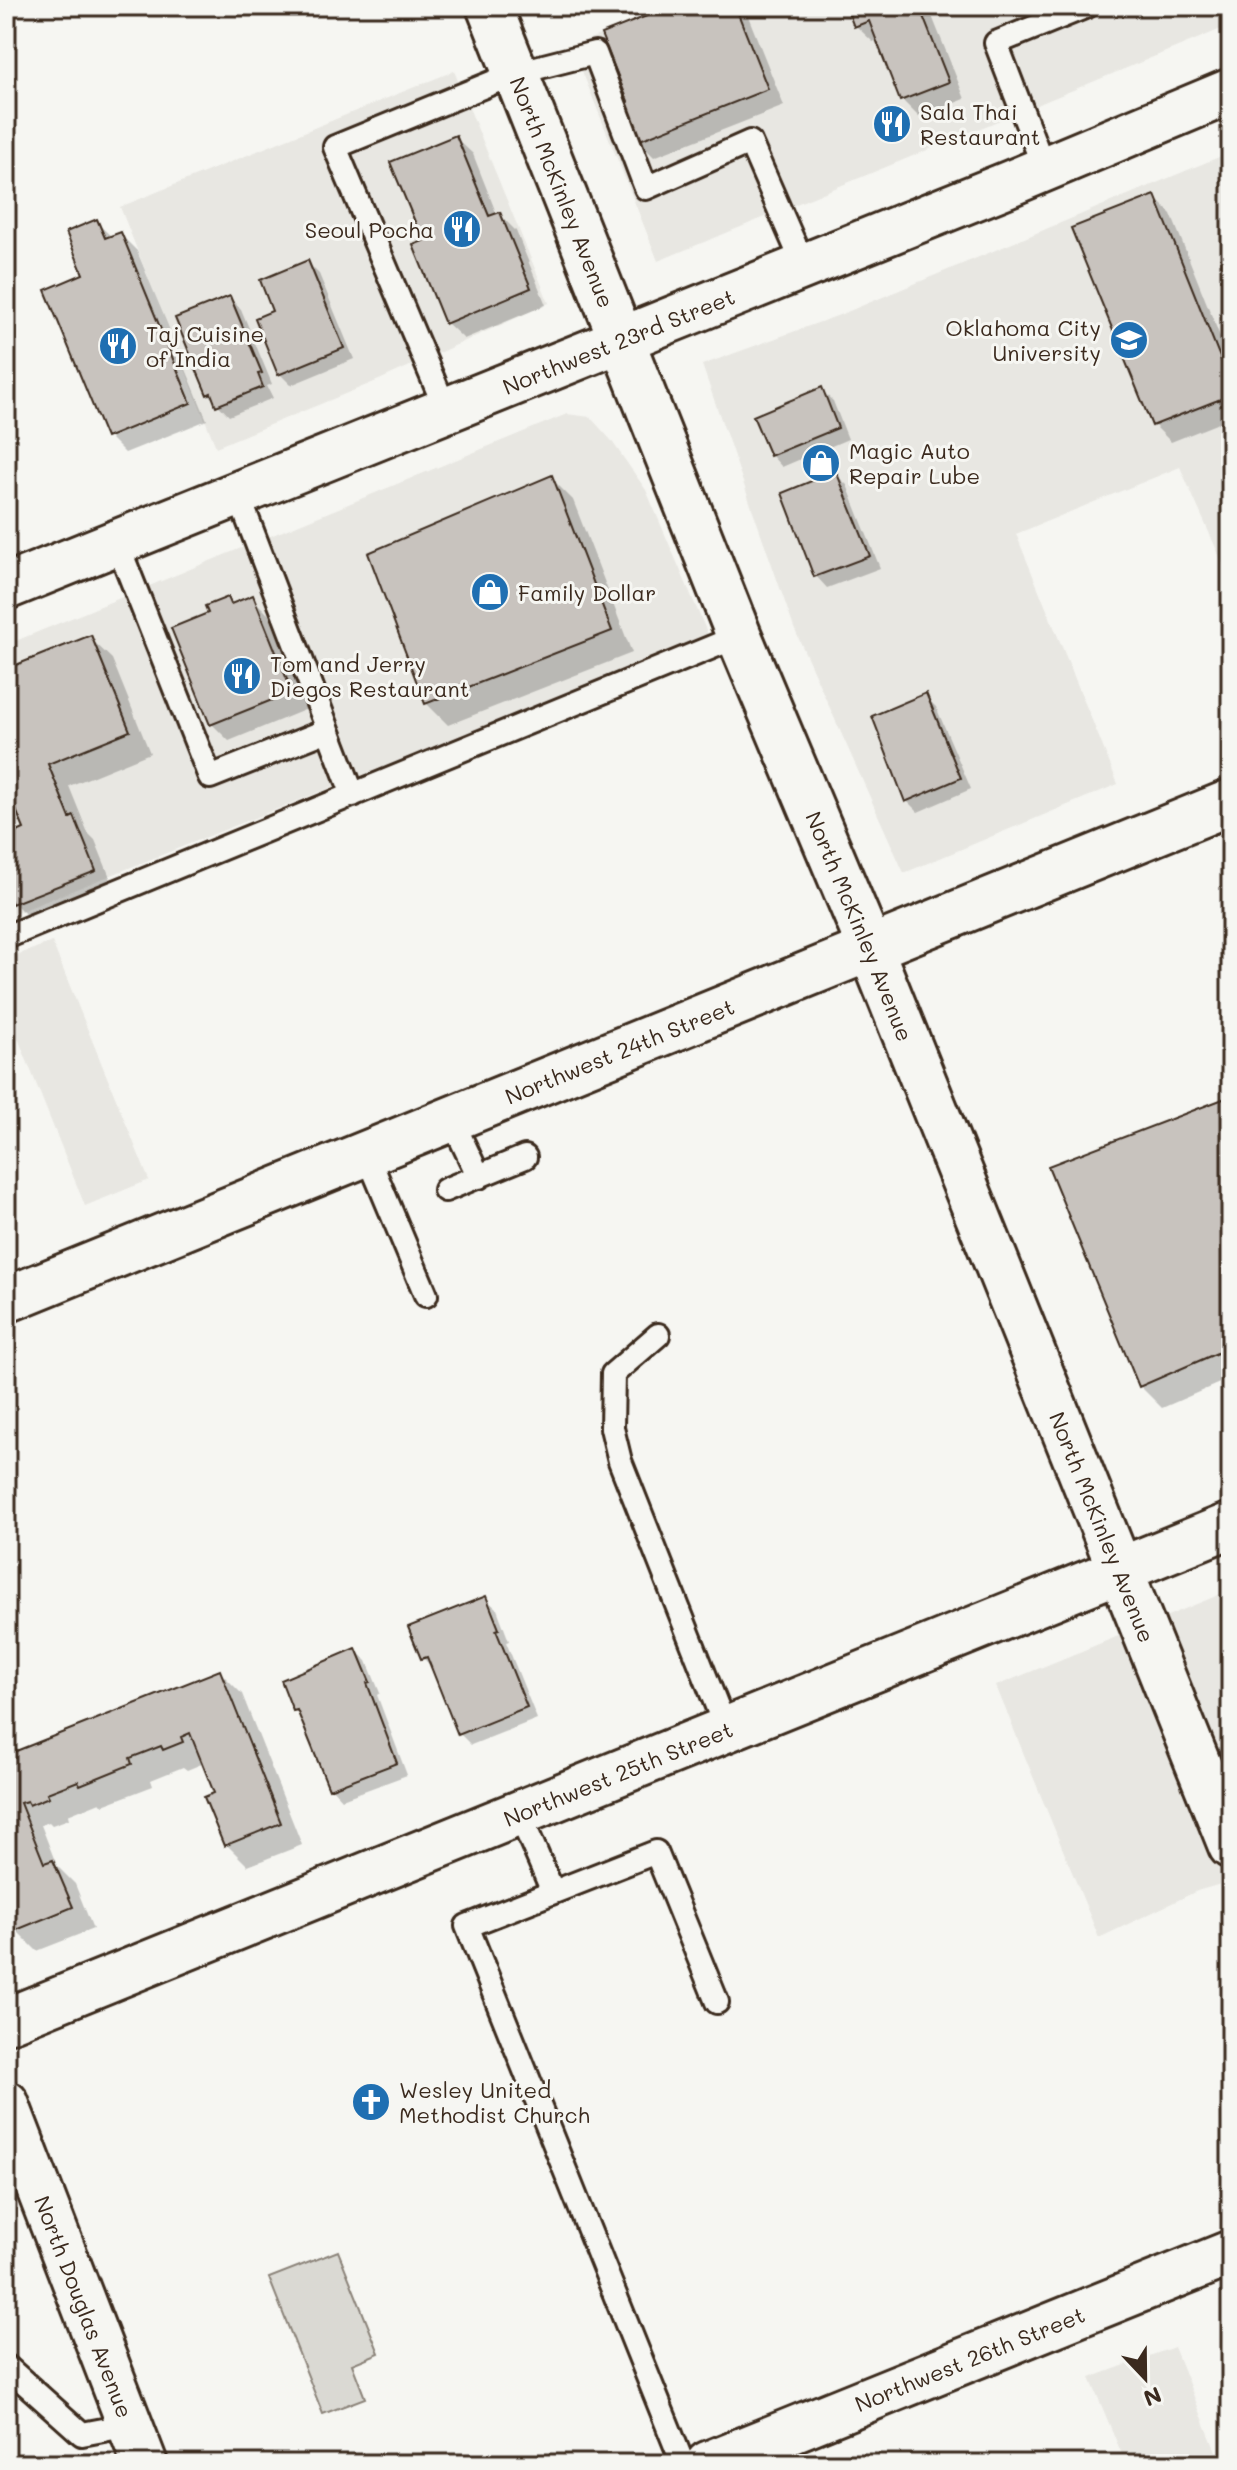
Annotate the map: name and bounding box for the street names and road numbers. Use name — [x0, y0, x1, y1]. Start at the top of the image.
street label: North McKinley Avenue — [504, 72, 622, 312]
street label: Northwest 23rd Street — [498, 281, 739, 401]
street label: North McKinley Avenue — [800, 807, 920, 1045]
street label: Northwest 24th Street — [500, 991, 738, 1110]
street label: North McKinley Avenue — [1043, 1407, 1162, 1646]
street label: Northwest 25th Street — [499, 1714, 737, 1833]
street label: North Douglas Avenue — [28, 2191, 140, 2422]
street label: Northwest 26th Street — [850, 2299, 1089, 2418]

